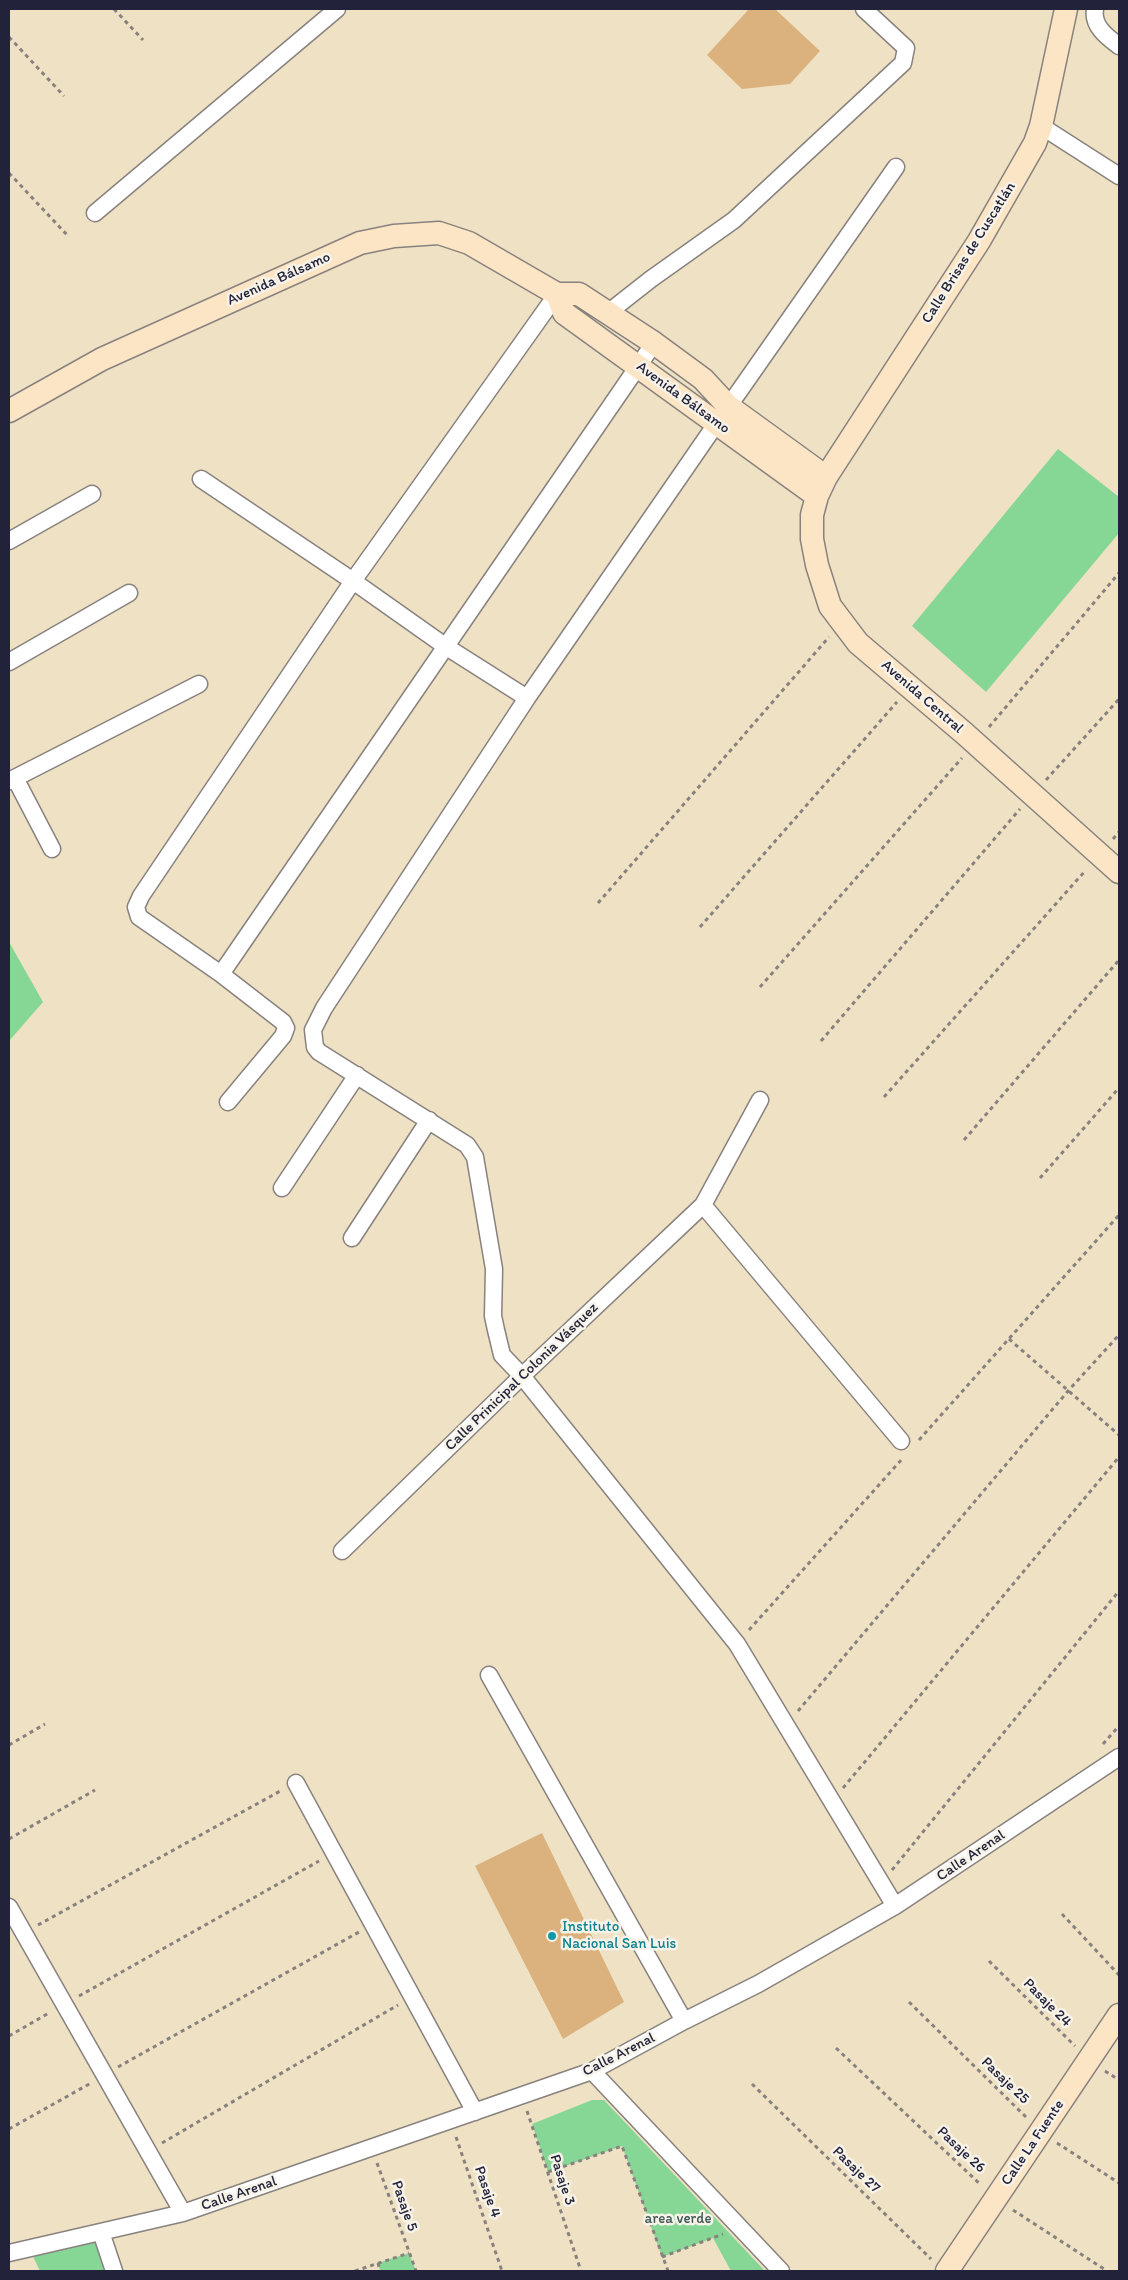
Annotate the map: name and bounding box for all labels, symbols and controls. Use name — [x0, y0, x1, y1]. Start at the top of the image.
street label: Calle Brisas de Cuscatlán — [918, 179, 1020, 327]
street label: Avenida Bálsamo — [225, 248, 333, 310]
street label: Avenida Bálsamo — [633, 358, 733, 438]
street label: Avenida Central — [877, 656, 967, 738]
street label: Calle Prinicipal Colonia Vásquez — [442, 1299, 602, 1455]
street label: Calle Arenal — [933, 1827, 1009, 1885]
place label: Instituto Nacional San Luis — [562, 1918, 676, 1953]
marker: Instituto Nacional San Luis — [546, 1930, 558, 1942]
street label: Pasaje 24 — [1019, 1975, 1075, 2031]
street label: Calle Arenal — [580, 2029, 658, 2081]
street label: Pasaje 25 — [977, 2054, 1033, 2108]
street label: Calle La Fuente — [998, 2097, 1068, 2189]
street label: Pasaje 26 — [933, 2123, 989, 2177]
street label: Pasaje 27 — [828, 2143, 884, 2197]
street label: Pasaje 3 — [545, 2152, 579, 2208]
street label: Pasaje 4 — [470, 2164, 504, 2220]
street label: Calle Arenal — [199, 2173, 279, 2215]
street label: Pasaje 5 — [387, 2178, 421, 2234]
park label: area verde — [644, 2210, 712, 2228]

